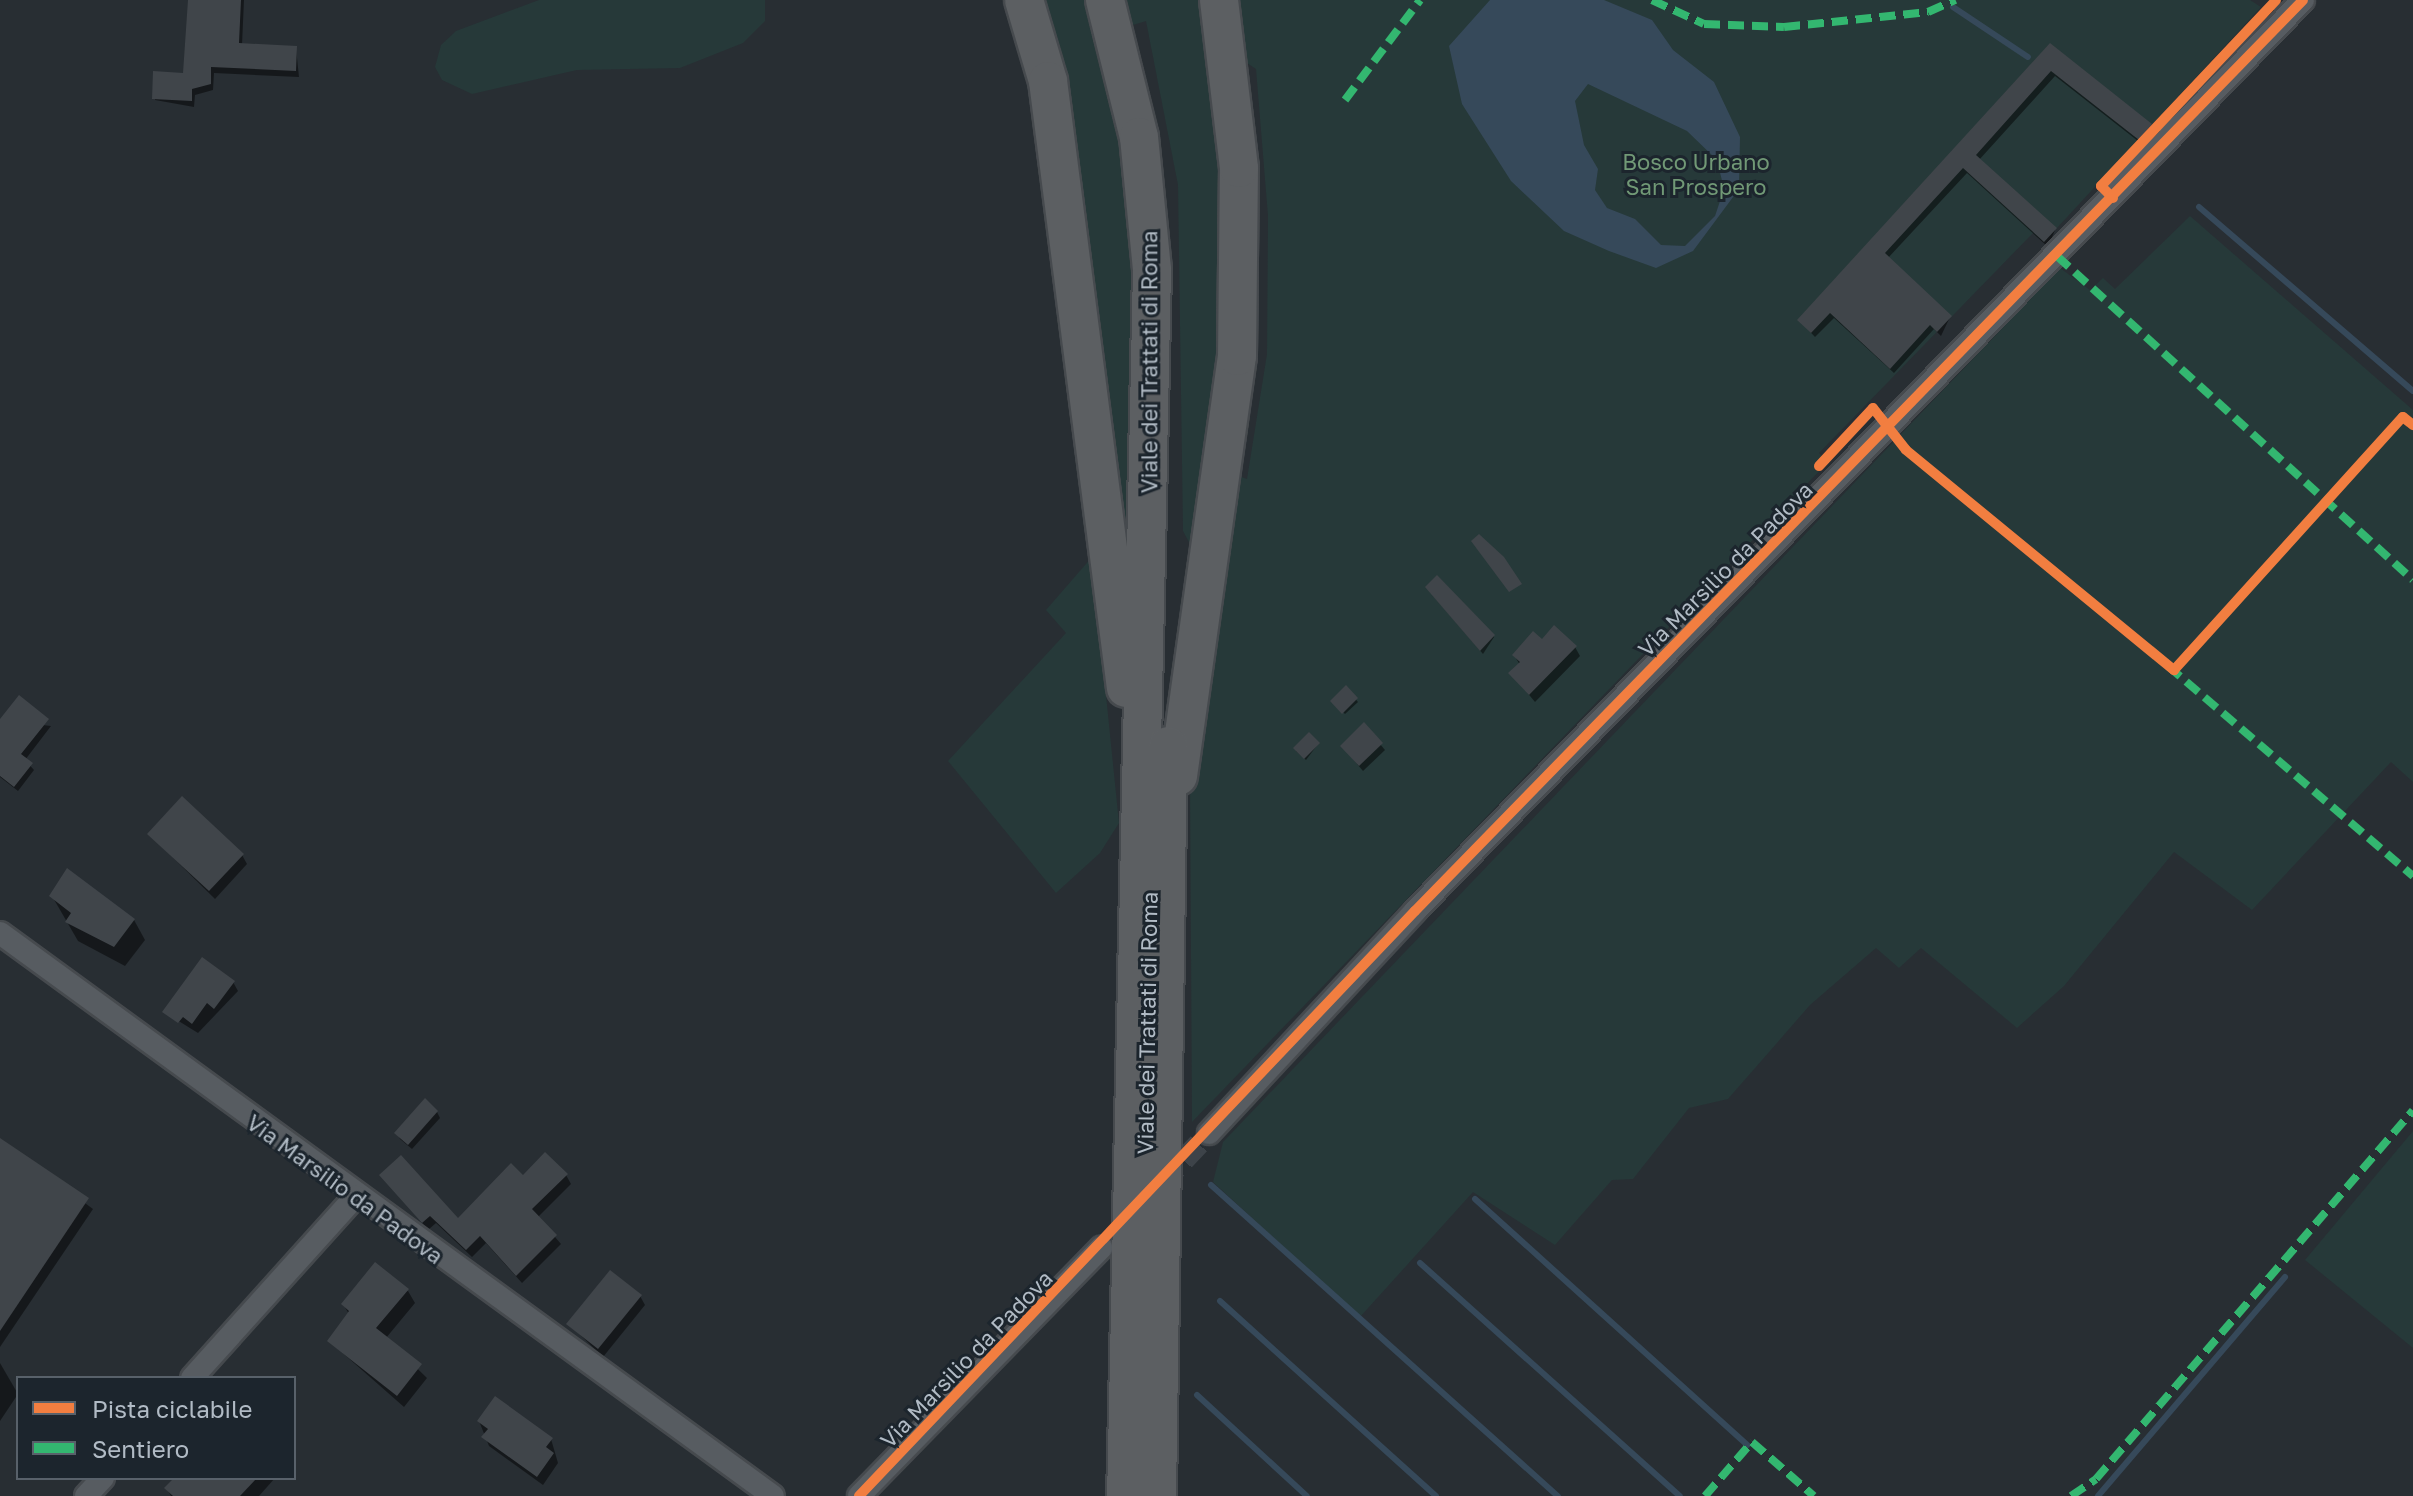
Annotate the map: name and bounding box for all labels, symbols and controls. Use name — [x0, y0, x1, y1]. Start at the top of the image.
park label: Bosco Urbano San Prospero — [1622, 148, 1770, 200]
street label: Viale dei Trattati di Roma — [1136, 231, 1162, 493]
street label: Via Marsilio da Padova — [1632, 476, 1818, 662]
street label: Viale dei Trattati di Roma — [1132, 891, 1162, 1155]
street label: Via Marsilio da Padova — [242, 1109, 448, 1269]
street label: Via Marsilio da Padova — [874, 1265, 1058, 1453]
legend — [16, 1376, 296, 1480]
text: Pista ciclabile — [92, 1394, 252, 1423]
text: Sentiero — [92, 1434, 189, 1463]

